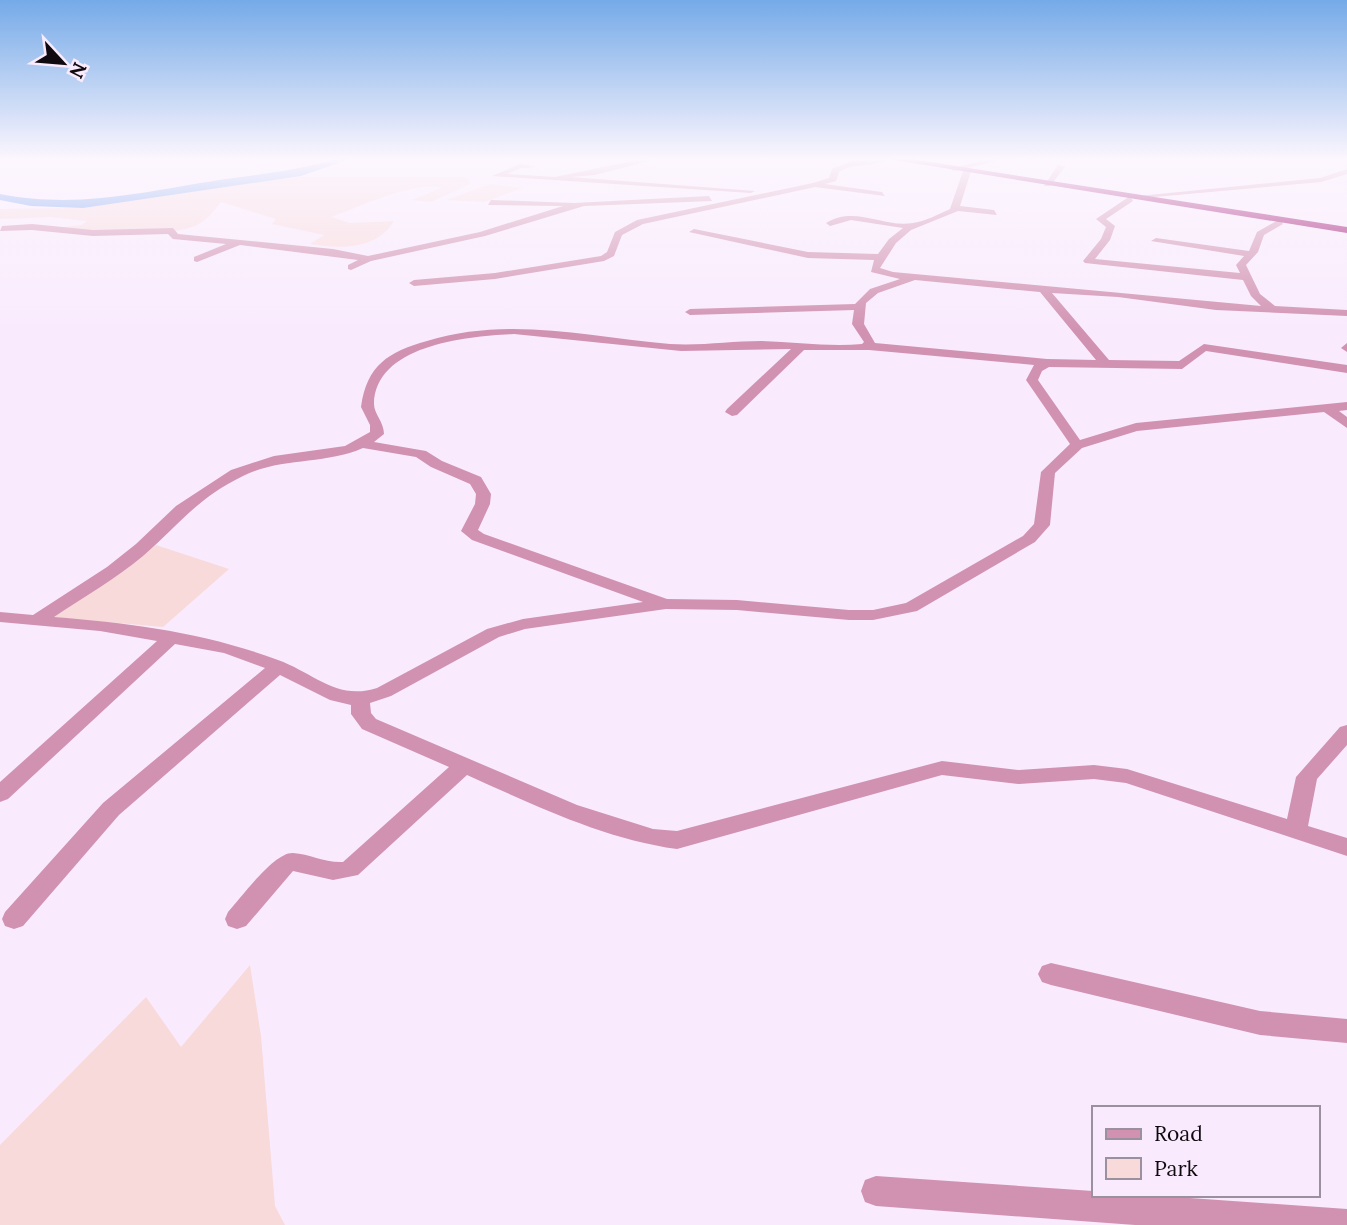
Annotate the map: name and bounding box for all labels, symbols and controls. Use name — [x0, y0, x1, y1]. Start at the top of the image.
north arrow — [28, 28, 98, 98]
text: N — [64, 59, 92, 83]
legend — [1092, 1106, 1319, 1197]
text: Road — [1154, 1120, 1203, 1147]
text: Park — [1154, 1155, 1198, 1182]

